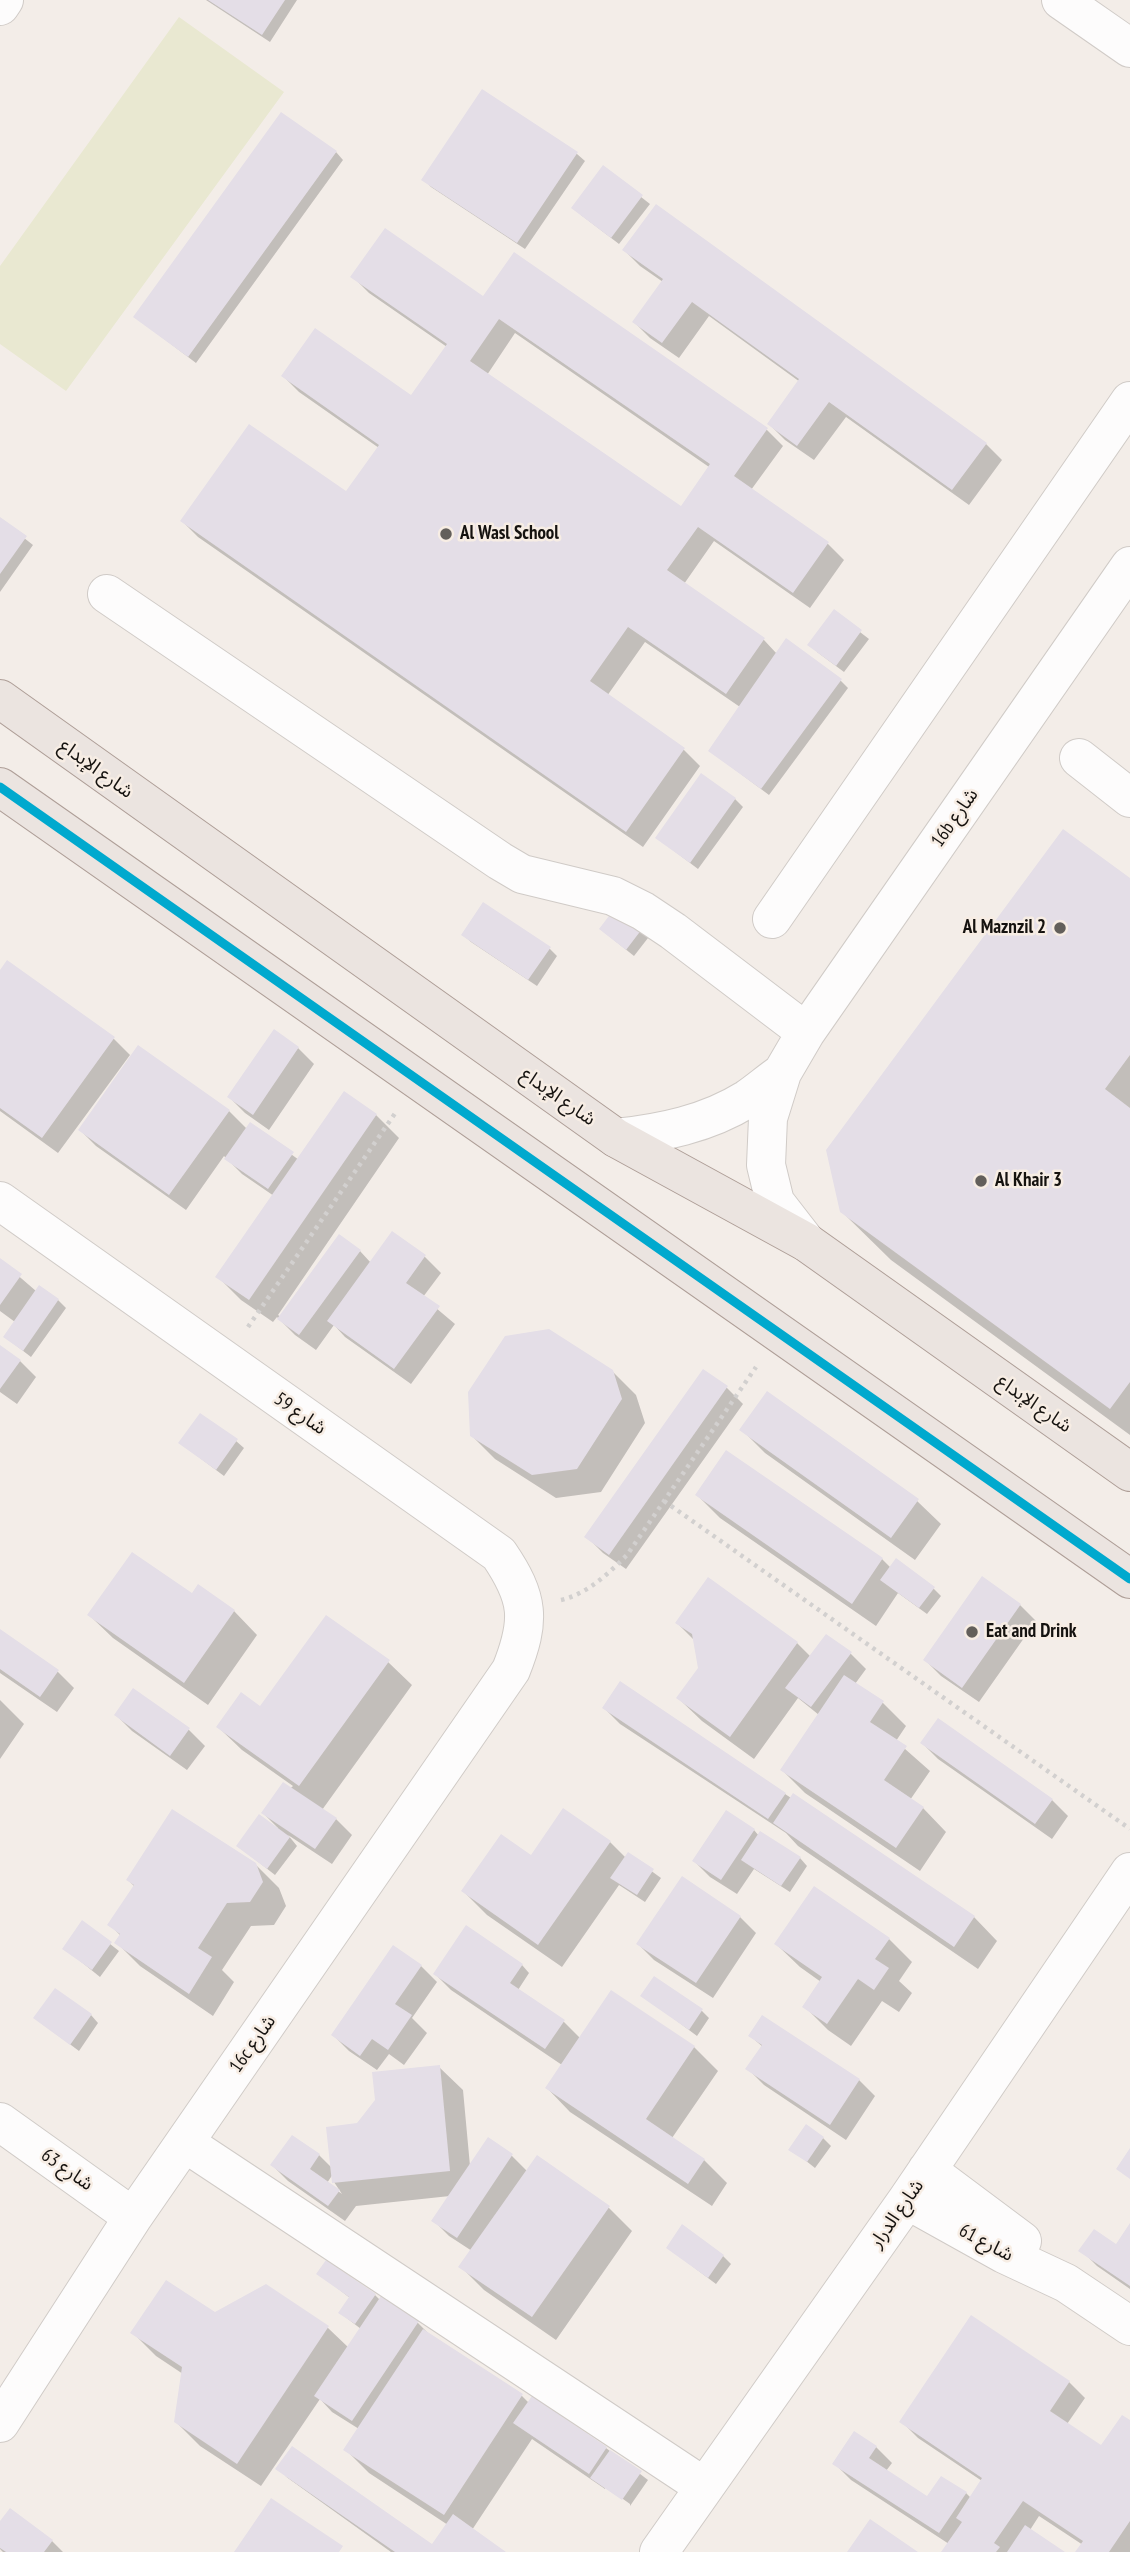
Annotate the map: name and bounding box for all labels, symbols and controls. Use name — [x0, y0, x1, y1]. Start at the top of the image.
place label: Al Wasl School — [460, 523, 559, 545]
marker: Al Wasl School — [438, 526, 454, 542]
street label: شارع الإبداع — [55, 734, 137, 804]
street label: 16b شارع — [927, 784, 983, 852]
place label: Al Maznzil 2 — [963, 917, 1046, 939]
marker: Al Maznzil 2 — [1052, 920, 1068, 936]
street label: شارع الإبداع — [516, 1063, 600, 1131]
place label: Al Khair 3 — [995, 1170, 1062, 1192]
marker: Al Khair 3 — [973, 1173, 989, 1189]
street label: شارع الإبداع — [992, 1370, 1076, 1438]
street label: شارع 59 — [270, 1388, 330, 1440]
place label: Eat and Drink — [986, 1621, 1077, 1643]
marker: Eat and Drink — [964, 1624, 980, 1640]
street label: 16c شارع — [225, 2011, 281, 2077]
street label: شارع 63 — [37, 2144, 97, 2196]
street label: شارع الدرار — [865, 2175, 929, 2253]
street label: شارع 61 — [955, 2219, 1017, 2267]

